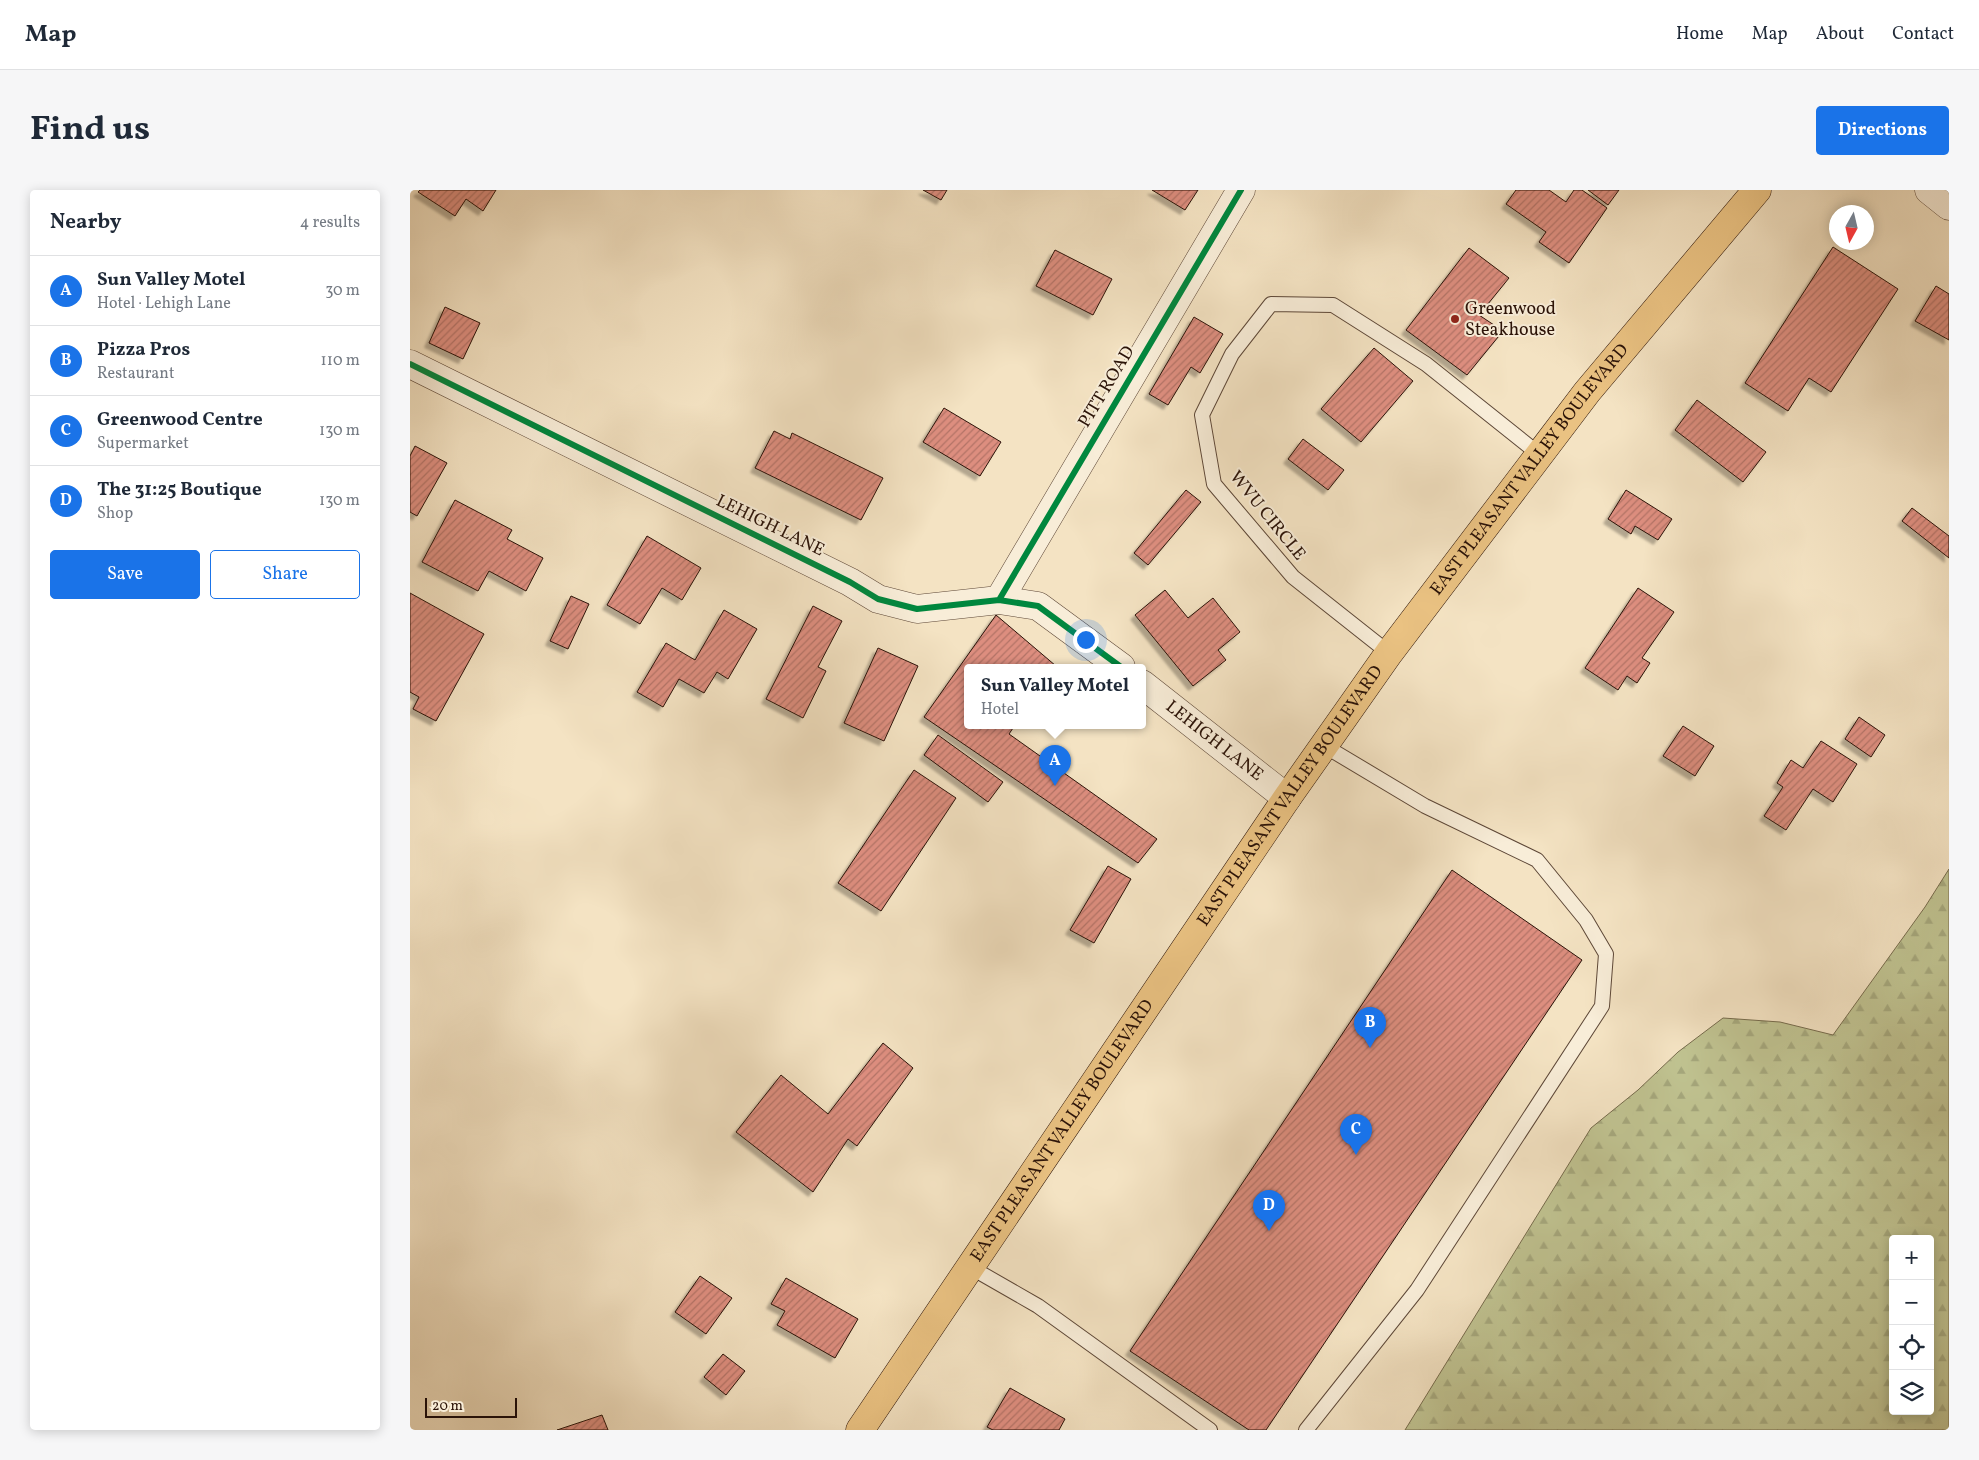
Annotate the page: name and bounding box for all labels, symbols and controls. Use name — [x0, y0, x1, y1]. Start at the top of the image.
text: Map — [25, 18, 76, 52]
text: Home — [1676, 22, 1724, 47]
text: Map — [1752, 22, 1788, 47]
text: About — [1816, 22, 1864, 47]
text: Contact — [1892, 22, 1954, 47]
text: Find us — [30, 106, 150, 154]
button: Directions — [1816, 106, 1949, 155]
north arrow — [1829, 205, 1874, 250]
text: Nearby — [50, 208, 121, 237]
text: 4 results — [300, 212, 360, 234]
text: Sun Valley Motel — [97, 267, 245, 293]
text: A — [60, 280, 72, 302]
text: 30 m — [325, 280, 360, 302]
text: Hotel · Lehigh Lane — [97, 293, 231, 315]
place label: Greenwood Steakhouse — [1465, 297, 1556, 343]
marker: Greenwood Steakhouse — [1449, 313, 1461, 325]
text: Pizza Pros — [97, 337, 190, 363]
street label: EAST PLEASANT VALLEY BOULEVARD — [1424, 339, 1635, 601]
street label: PITT ROAD — [1073, 341, 1141, 433]
text: B — [61, 350, 71, 372]
text: 110 m — [321, 350, 360, 372]
text: Restaurant — [97, 363, 175, 385]
text: Greenwood Centre — [97, 407, 263, 433]
text: C — [61, 420, 71, 442]
text: 130 m — [319, 420, 360, 442]
text: Supermarket — [97, 433, 189, 455]
street label: WVU CIRCLE — [1223, 466, 1311, 566]
text: The 31:25 Boutique — [97, 477, 262, 503]
street label: LEHIGH LANE — [711, 489, 829, 563]
text: D — [60, 490, 72, 512]
text: 130 m — [319, 490, 360, 512]
text: Shop — [97, 503, 133, 525]
button: Save — [50, 550, 200, 599]
button: Share — [210, 550, 360, 599]
your location — [1073, 627, 1099, 653]
street label: EAST PLEASANT VALLEY BOULEVARD — [1191, 661, 1389, 932]
popup — [964, 664, 1146, 729]
text: Sun Valley Motel — [981, 673, 1129, 699]
street label: LEHIGH LANE — [1160, 695, 1269, 787]
text: Hotel — [981, 699, 1019, 721]
pin: A — [1039, 745, 1071, 786]
street label: EAST PLEASANT VALLEY BOULEVARD — [964, 995, 1160, 1267]
pin: B — [1354, 1007, 1386, 1048]
pin: C — [1340, 1114, 1372, 1155]
pin: D — [1253, 1190, 1285, 1231]
map controls — [1889, 1235, 1934, 1415]
button: + — [1889, 1235, 1934, 1280]
button: − — [1889, 1280, 1934, 1325]
button: locate — [1889, 1325, 1934, 1370]
button: layers — [1889, 1370, 1934, 1415]
scale bar — [425, 1395, 518, 1418]
text: 20 m — [432, 1397, 463, 1416]

